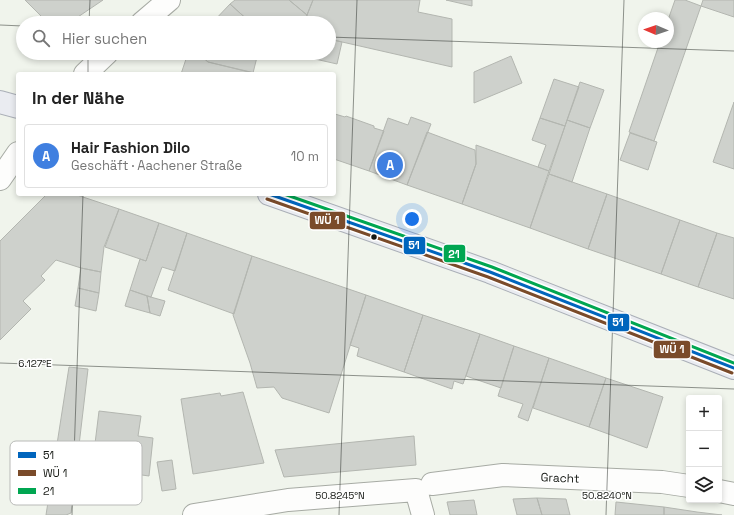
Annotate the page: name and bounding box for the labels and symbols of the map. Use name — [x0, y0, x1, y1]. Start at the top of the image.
north arrow — [638, 12, 674, 48]
pin: A — [377, 150, 403, 180]
your location — [402, 209, 422, 229]
line badge: WÜ 1 — [309, 211, 346, 230]
text: WÜ 1 — [314, 213, 340, 227]
unlabelled marker — [369, 232, 379, 242]
line badge: 51 — [403, 236, 426, 255]
text: 51 — [408, 238, 420, 252]
line badge: 21 — [443, 244, 466, 263]
text: 21 — [448, 247, 460, 261]
line badge: 51 — [607, 313, 630, 332]
text: 51 — [612, 315, 624, 329]
line badge: WÜ 1 — [653, 340, 691, 359]
text: WÜ 1 — [659, 342, 685, 356]
text: 6.127°E — [18, 357, 52, 370]
legend — [10, 441, 142, 505]
text: 51 — [43, 448, 54, 462]
text: WÜ 1 — [43, 465, 67, 480]
street label: Gracht — [540, 469, 580, 487]
text: 21 — [43, 484, 54, 498]
text: 50.8245°N — [315, 489, 365, 502]
text: 50.8240°N — [582, 489, 632, 502]

